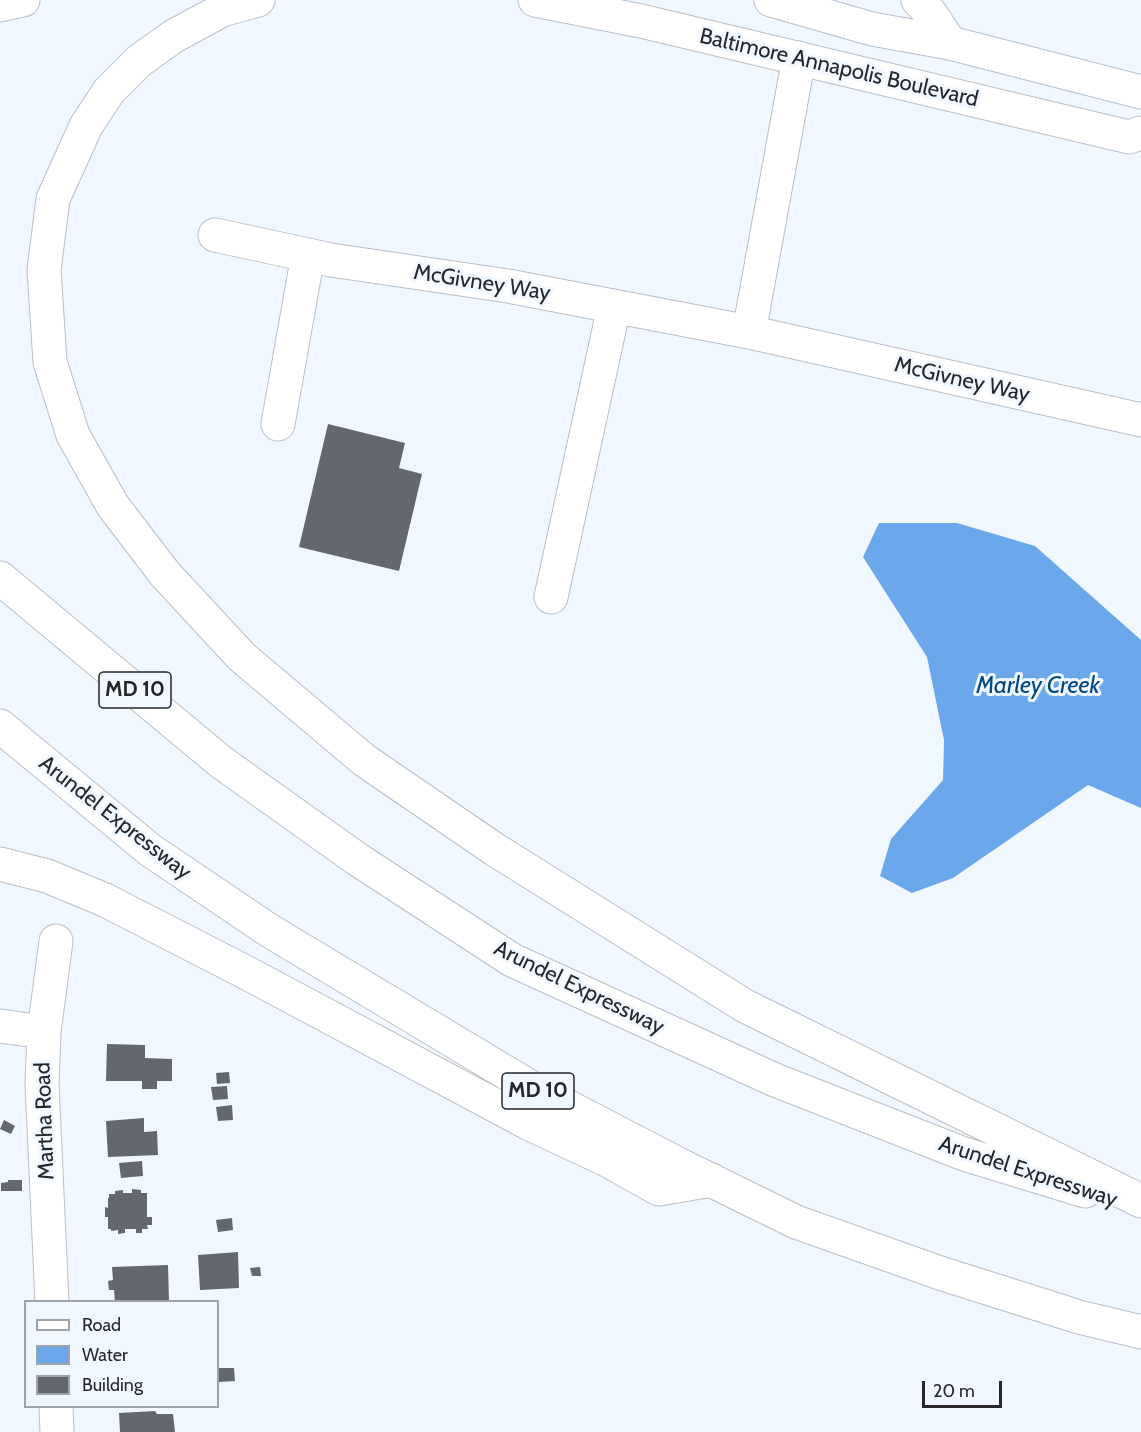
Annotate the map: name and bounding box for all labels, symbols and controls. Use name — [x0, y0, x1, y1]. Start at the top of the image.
street label: Baltimore Annapolis Boulevard — [697, 23, 981, 113]
street label: McGivney Way — [412, 259, 552, 307]
street label: McGivney Way — [892, 352, 1032, 408]
road number: MD 10 — [99, 672, 171, 708]
water label: Marley Creek — [976, 672, 1100, 700]
street label: Arundel Expressway — [34, 750, 196, 886]
street label: Arundel Expressway — [490, 935, 668, 1041]
street label: Martha Road — [30, 1062, 60, 1180]
road number: MD 10 — [502, 1073, 574, 1109]
street label: Arundel Expressway — [935, 1131, 1121, 1213]
legend — [24, 1300, 219, 1408]
text: Road — [82, 1314, 121, 1336]
text: Water — [82, 1344, 128, 1366]
scale bar — [925, 1369, 1004, 1407]
text: Building — [82, 1374, 143, 1396]
text: 20 m — [933, 1380, 975, 1402]

